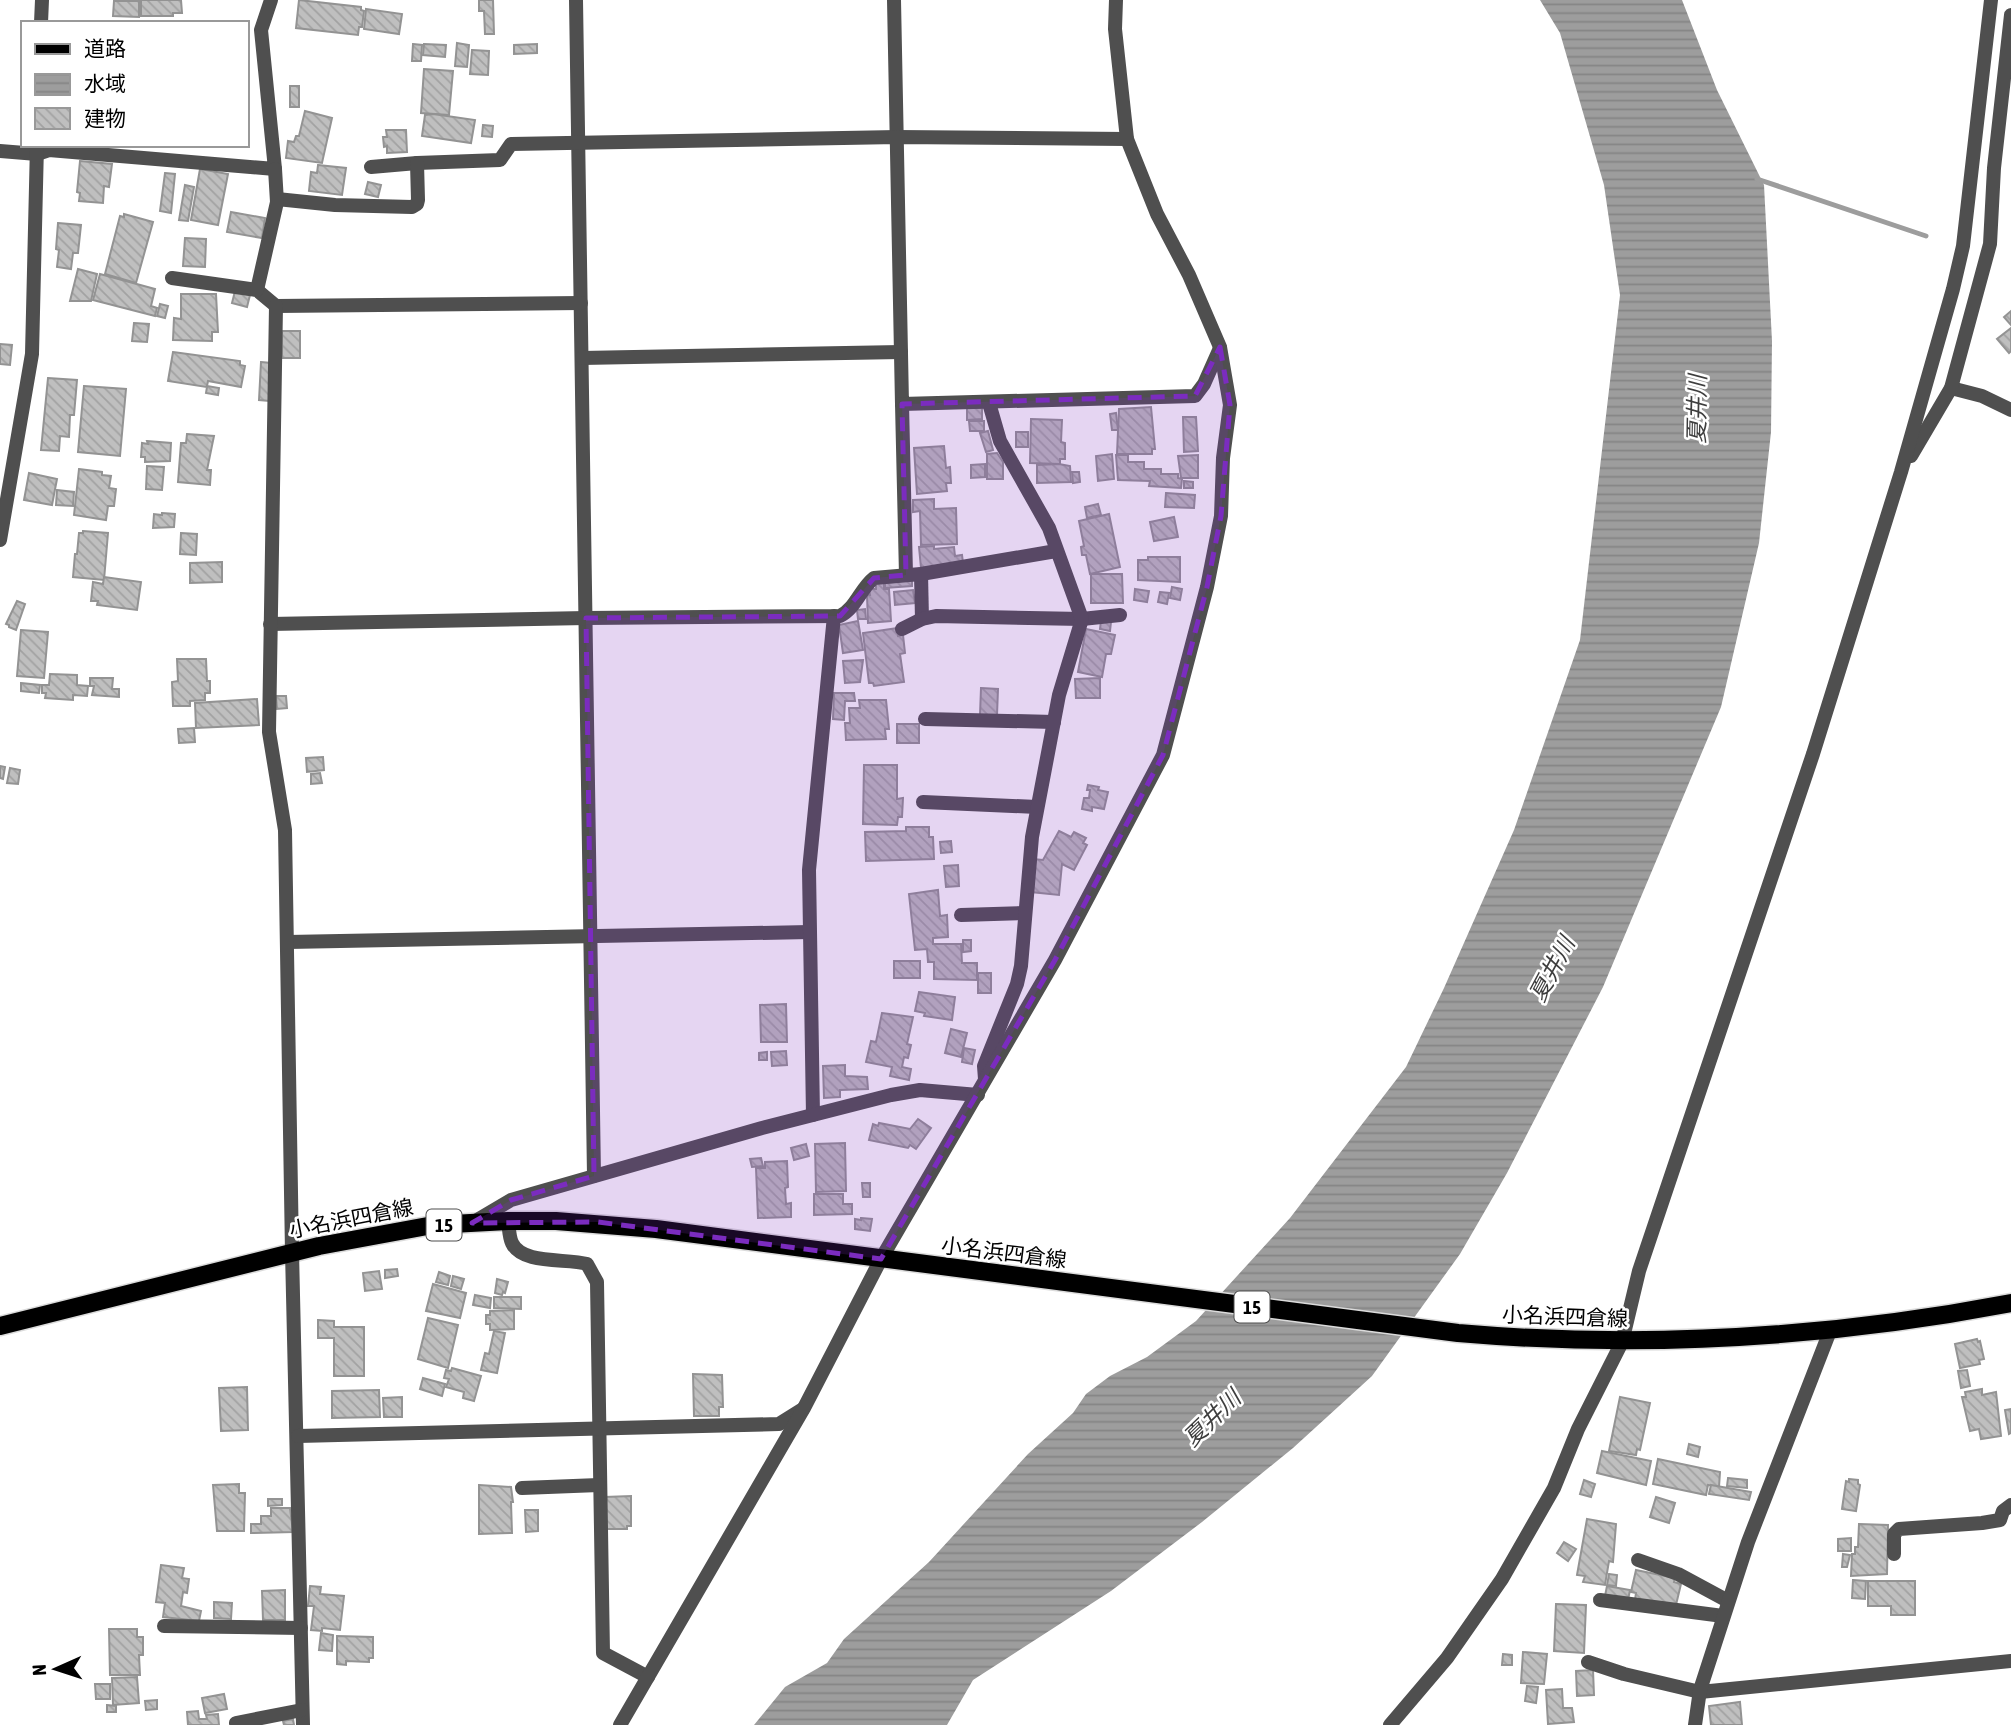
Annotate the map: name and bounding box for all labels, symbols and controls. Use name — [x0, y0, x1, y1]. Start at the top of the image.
legend — [21, 21, 248, 147]
text: 道路 — [84, 36, 126, 60]
text: 水域 — [84, 71, 126, 95]
text: 建物 — [84, 106, 126, 130]
water label: 夏井川 — [1683, 371, 1711, 444]
water label: 夏井川 — [1524, 930, 1581, 1006]
street label: 小名浜四倉線 — [287, 1194, 415, 1242]
road number: 15 — [426, 1210, 462, 1240]
street label: 小名浜四倉線 — [940, 1232, 1068, 1272]
road number: 15 — [1234, 1292, 1270, 1322]
street label: 小名浜四倉線 — [1502, 1302, 1628, 1330]
water label: 夏井川 — [1178, 1383, 1248, 1451]
north arrow — [21, 1634, 91, 1704]
text: N — [28, 1664, 50, 1676]

